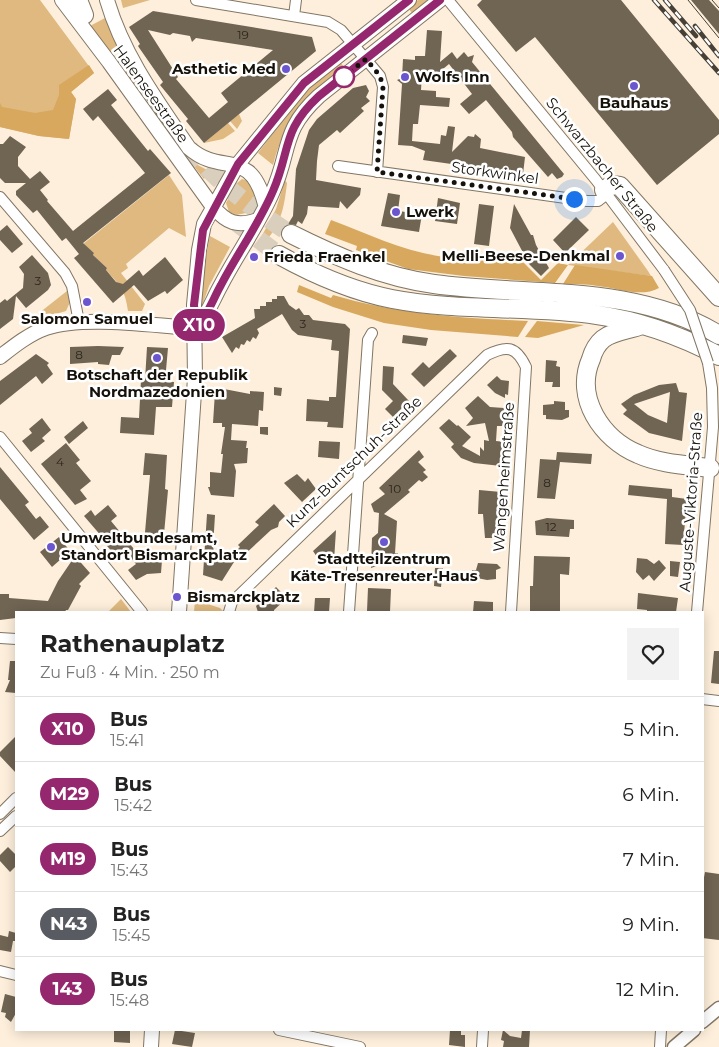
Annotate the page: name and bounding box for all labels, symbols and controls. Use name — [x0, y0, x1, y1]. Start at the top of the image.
house number: 19 — [237, 27, 249, 42]
street label: Halenseestraße — [109, 41, 193, 146]
place label: Asthetic Med — [171, 59, 276, 78]
marker: Asthetic Med — [280, 63, 292, 75]
unlabelled marker — [333, 66, 355, 88]
place label: Wolfs Inn — [415, 67, 490, 86]
marker: Wolfs Inn — [399, 71, 411, 83]
marker: Bauhaus — [628, 80, 640, 92]
street label: Schwarzbacher Straße — [542, 93, 663, 236]
place label: Bauhaus — [600, 93, 668, 112]
street label: Storkwinkel — [450, 157, 540, 188]
your location — [562, 187, 587, 212]
place label: Lwerk — [406, 202, 454, 221]
marker: Lwerk — [390, 206, 402, 218]
place label: Melli-Beese-Denkmal — [442, 246, 610, 265]
place label: Frieda Fraenkel — [264, 247, 386, 266]
marker: Melli-Beese-Denkmal — [614, 250, 626, 262]
marker: Frieda Fraenkel — [248, 251, 260, 263]
house number: 3 — [35, 273, 42, 288]
marker: Salomon Samuel — [81, 296, 93, 308]
place label: Salomon Samuel — [21, 309, 153, 328]
line badge: X10 — [170, 309, 228, 341]
text: X10 — [183, 314, 215, 336]
house number: 3 — [300, 316, 307, 331]
house number: 8 — [75, 347, 83, 362]
marker: Botschaft der Republik Nordmazedonien — [151, 352, 163, 364]
place label: Botschaft der Republik Nordmazedonien — [66, 365, 248, 401]
street label: Kunz-Buntschuh-Straße — [282, 392, 426, 532]
street label: Wangenheimstraße — [489, 401, 518, 553]
street label: Auguste-Viktoria-Straße — [675, 411, 706, 592]
house number: 4 — [56, 454, 64, 469]
house number: 8 — [543, 475, 551, 490]
house number: 10 — [389, 481, 401, 496]
house number: 12 — [545, 519, 557, 534]
place label: Umweltbundesamt, Standort Bismarckplatz — [61, 528, 247, 564]
marker: Stadtteilzentrum Käte-Tresenreuter-Haus — [378, 536, 390, 548]
marker: Umweltbundesamt, Standort Bismarckplatz — [45, 541, 57, 553]
place label: Stadtteilzentrum Käte-Tresenreuter-Haus — [290, 549, 478, 585]
place label: Bismarckplatz — [187, 587, 300, 606]
marker: Bismarckplatz — [171, 591, 183, 603]
button: heart — [627, 628, 679, 680]
text: Rathenauplatz — [40, 629, 225, 658]
text: Zu Fuß · 4 Min. · 250 m — [40, 663, 220, 682]
text: Bus — [110, 708, 148, 731]
text: X10 — [51, 718, 84, 740]
text: 5 Min. — [623, 718, 679, 741]
text: 15:41 — [110, 731, 144, 750]
text: Bus — [114, 773, 152, 796]
text: M29 — [50, 783, 89, 805]
text: 6 Min. — [622, 783, 679, 806]
text: 15:42 — [114, 796, 152, 815]
text: Bus — [111, 838, 148, 861]
text: M19 — [50, 848, 86, 870]
text: 7 Min. — [623, 848, 679, 871]
text: 15:43 — [111, 861, 148, 880]
text: Bus — [112, 903, 150, 926]
text: N43 — [50, 913, 87, 935]
text: 9 Min. — [622, 913, 679, 936]
text: 15:45 — [112, 926, 150, 945]
text: Bus — [110, 968, 148, 991]
text: 143 — [53, 978, 83, 1000]
text: 12 Min. — [616, 978, 679, 1001]
text: 15:48 — [110, 991, 149, 1010]

